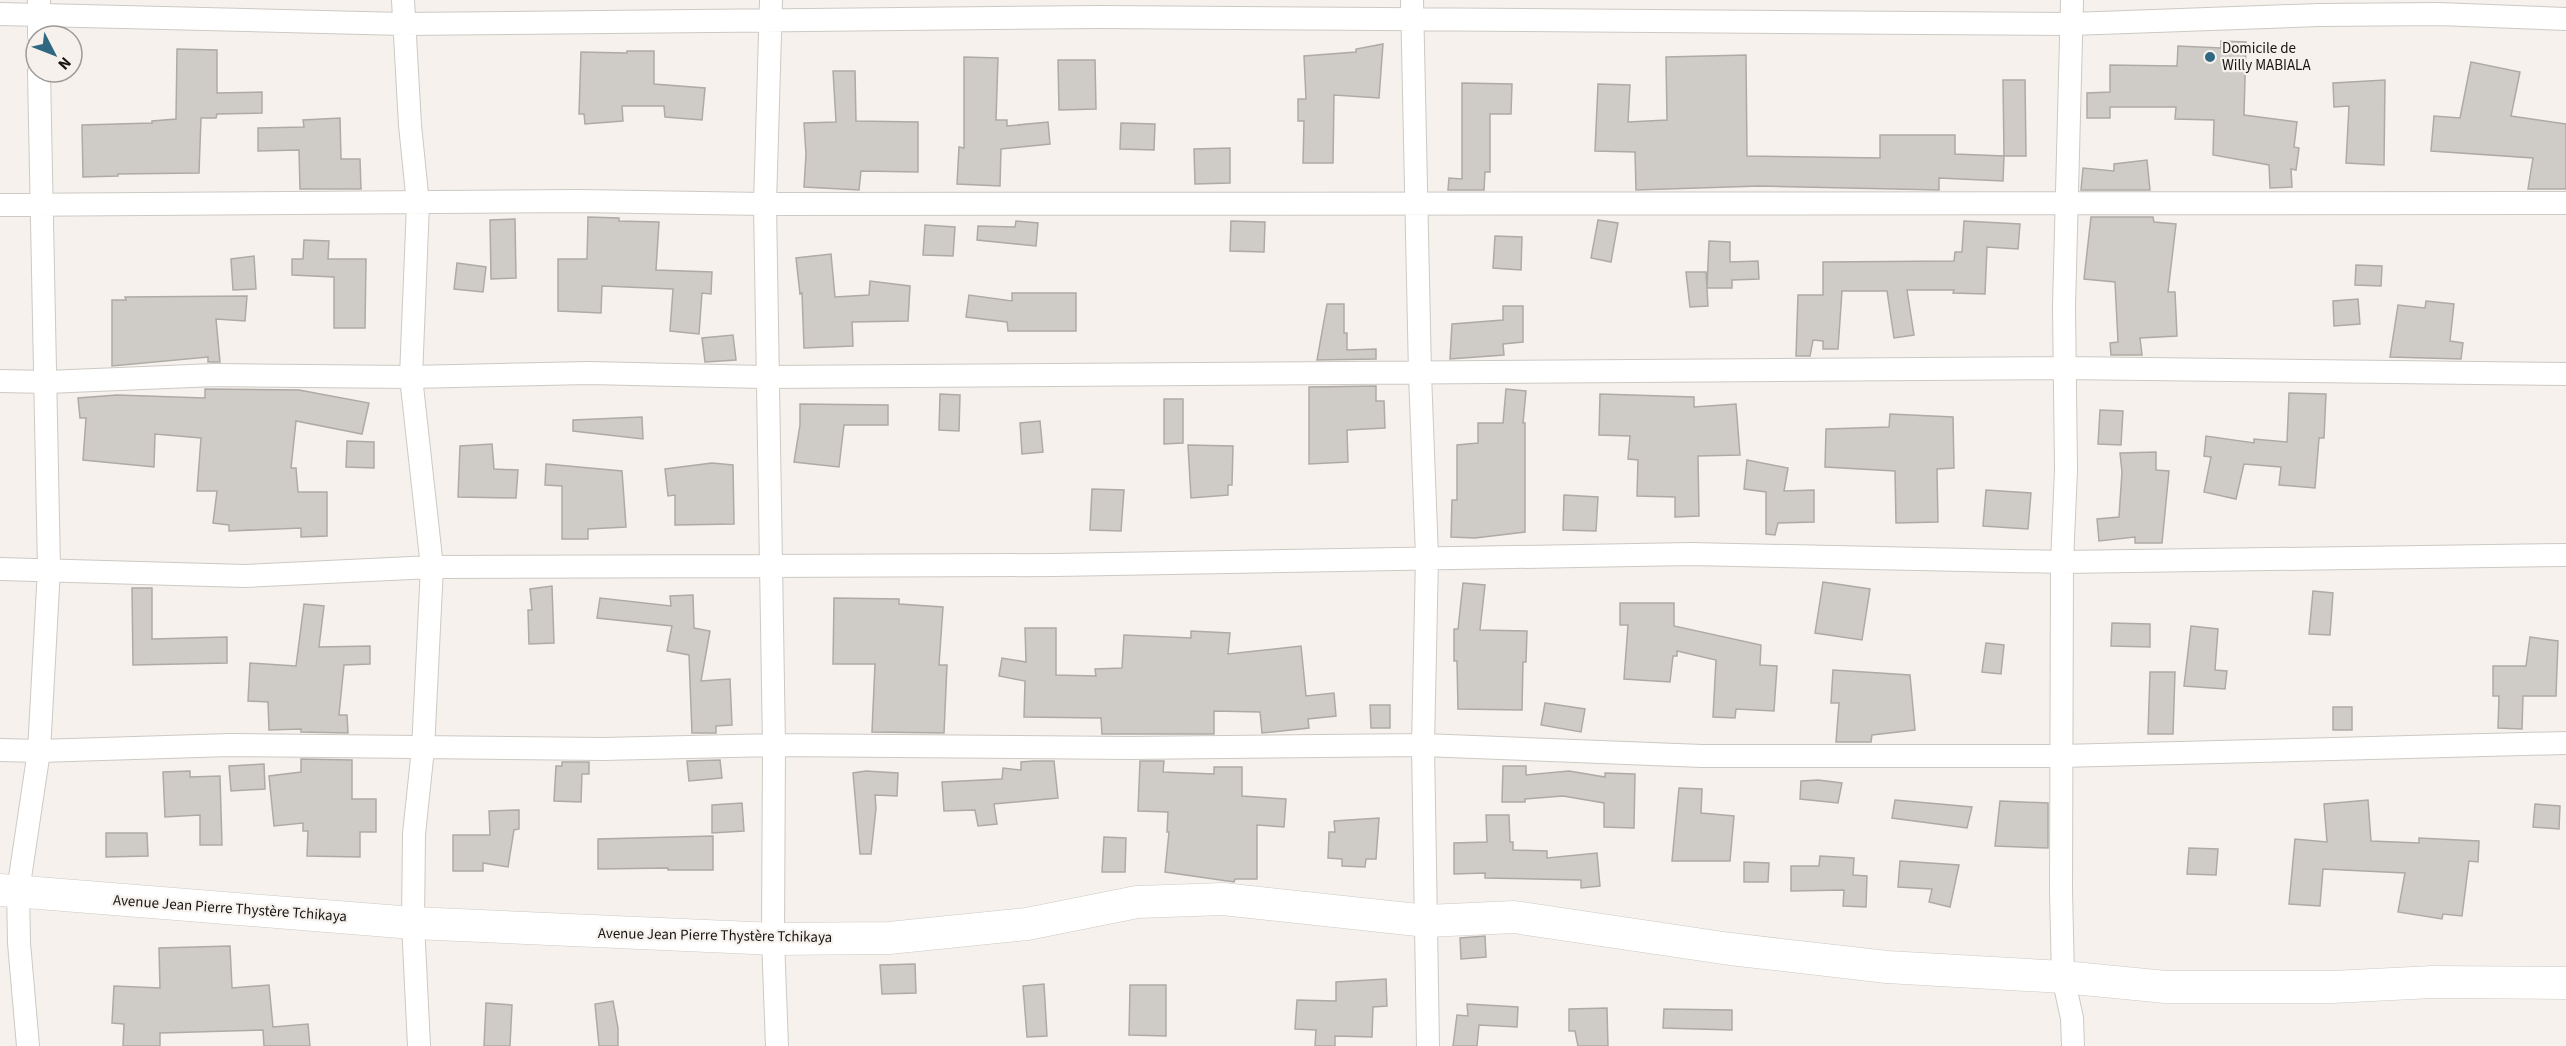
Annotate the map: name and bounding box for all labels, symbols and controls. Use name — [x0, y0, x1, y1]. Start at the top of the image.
north arrow — [24, 24, 84, 84]
place label: Domicile de Willy MABIALA — [2222, 38, 2311, 76]
marker: Domicile de Willy MABIALA — [2203, 50, 2217, 64]
text: N — [53, 52, 76, 75]
street label: Avenue Jean Pierre Thystère Tchikaya — [112, 890, 348, 927]
street label: Avenue Jean Pierre Thystère Tchikaya — [598, 923, 832, 948]

